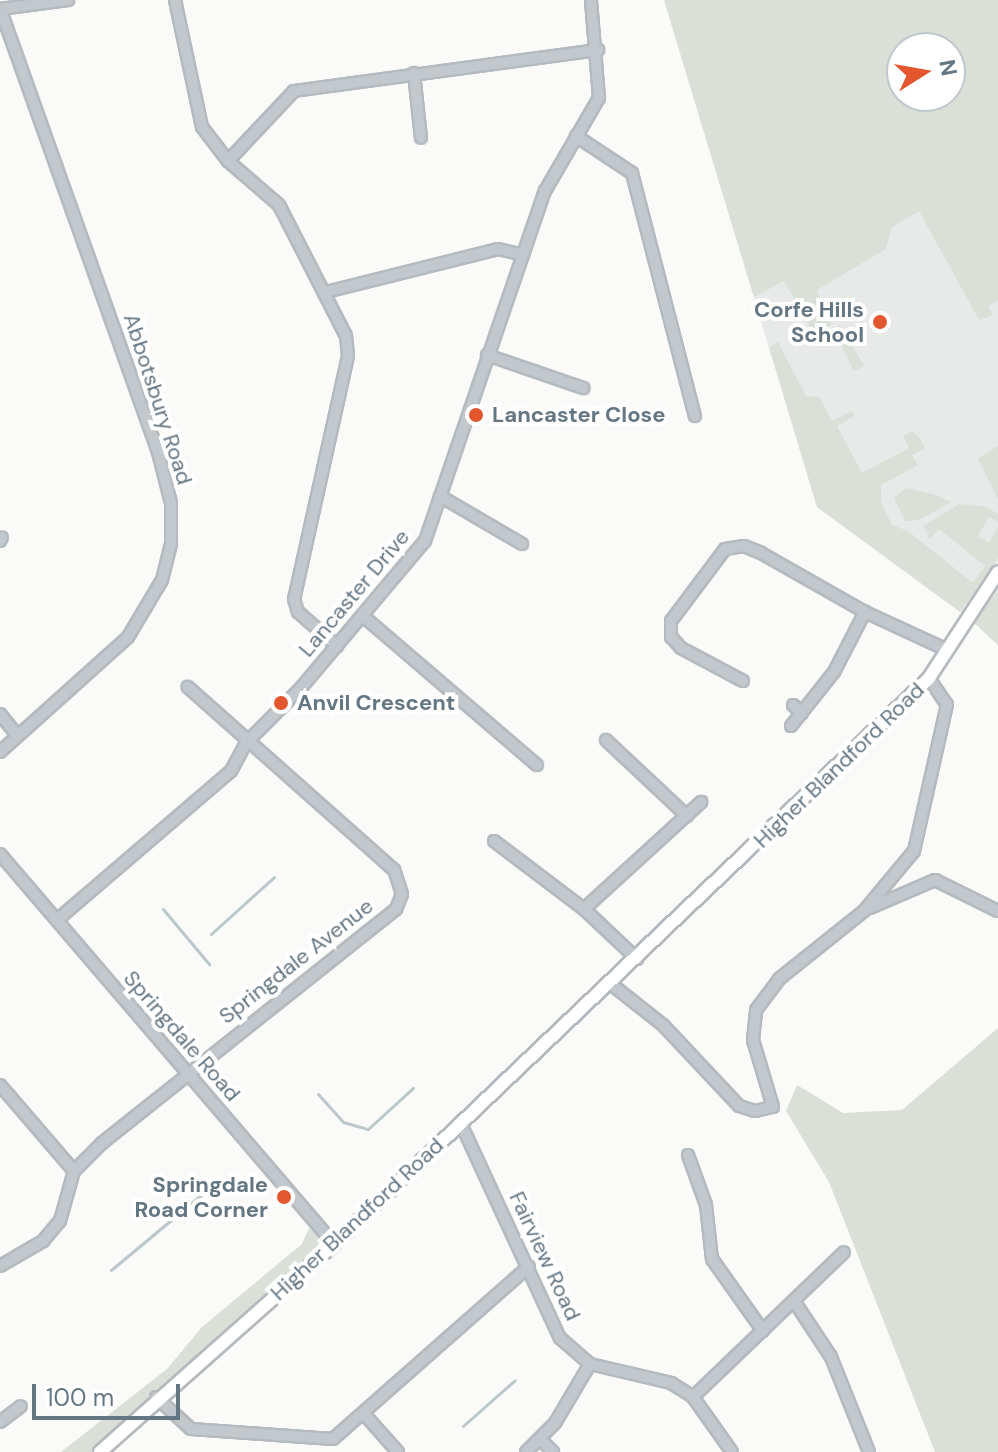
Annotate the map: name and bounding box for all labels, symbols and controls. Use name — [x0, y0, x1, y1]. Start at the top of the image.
north arrow — [886, 32, 966, 112]
text: N — [932, 57, 964, 78]
place label: Corfe Hills School — [754, 296, 864, 348]
street label: Abbotsbury Road — [118, 310, 198, 488]
marker: Corfe Hills School — [871, 313, 889, 331]
place label: Lancaster Close — [492, 402, 665, 428]
marker: Lancaster Close — [467, 406, 485, 424]
street label: Lancaster Drive — [293, 524, 415, 662]
street label: Higher Blandford Road — [748, 677, 930, 853]
place label: Anvil Crescent — [297, 690, 455, 716]
marker: Anvil Crescent — [272, 694, 290, 712]
street label: Springdale Avenue — [214, 893, 378, 1029]
street label: Springdale Road — [118, 965, 246, 1107]
street label: Higher Blandford Road — [265, 1132, 449, 1306]
place label: Springdale Road Corner — [134, 1171, 268, 1222]
street label: Fairview Road — [504, 1187, 586, 1325]
marker: Springdale Road Corner — [275, 1188, 293, 1206]
scale bar — [36, 1368, 184, 1418]
text: 100 m — [46, 1382, 114, 1413]

